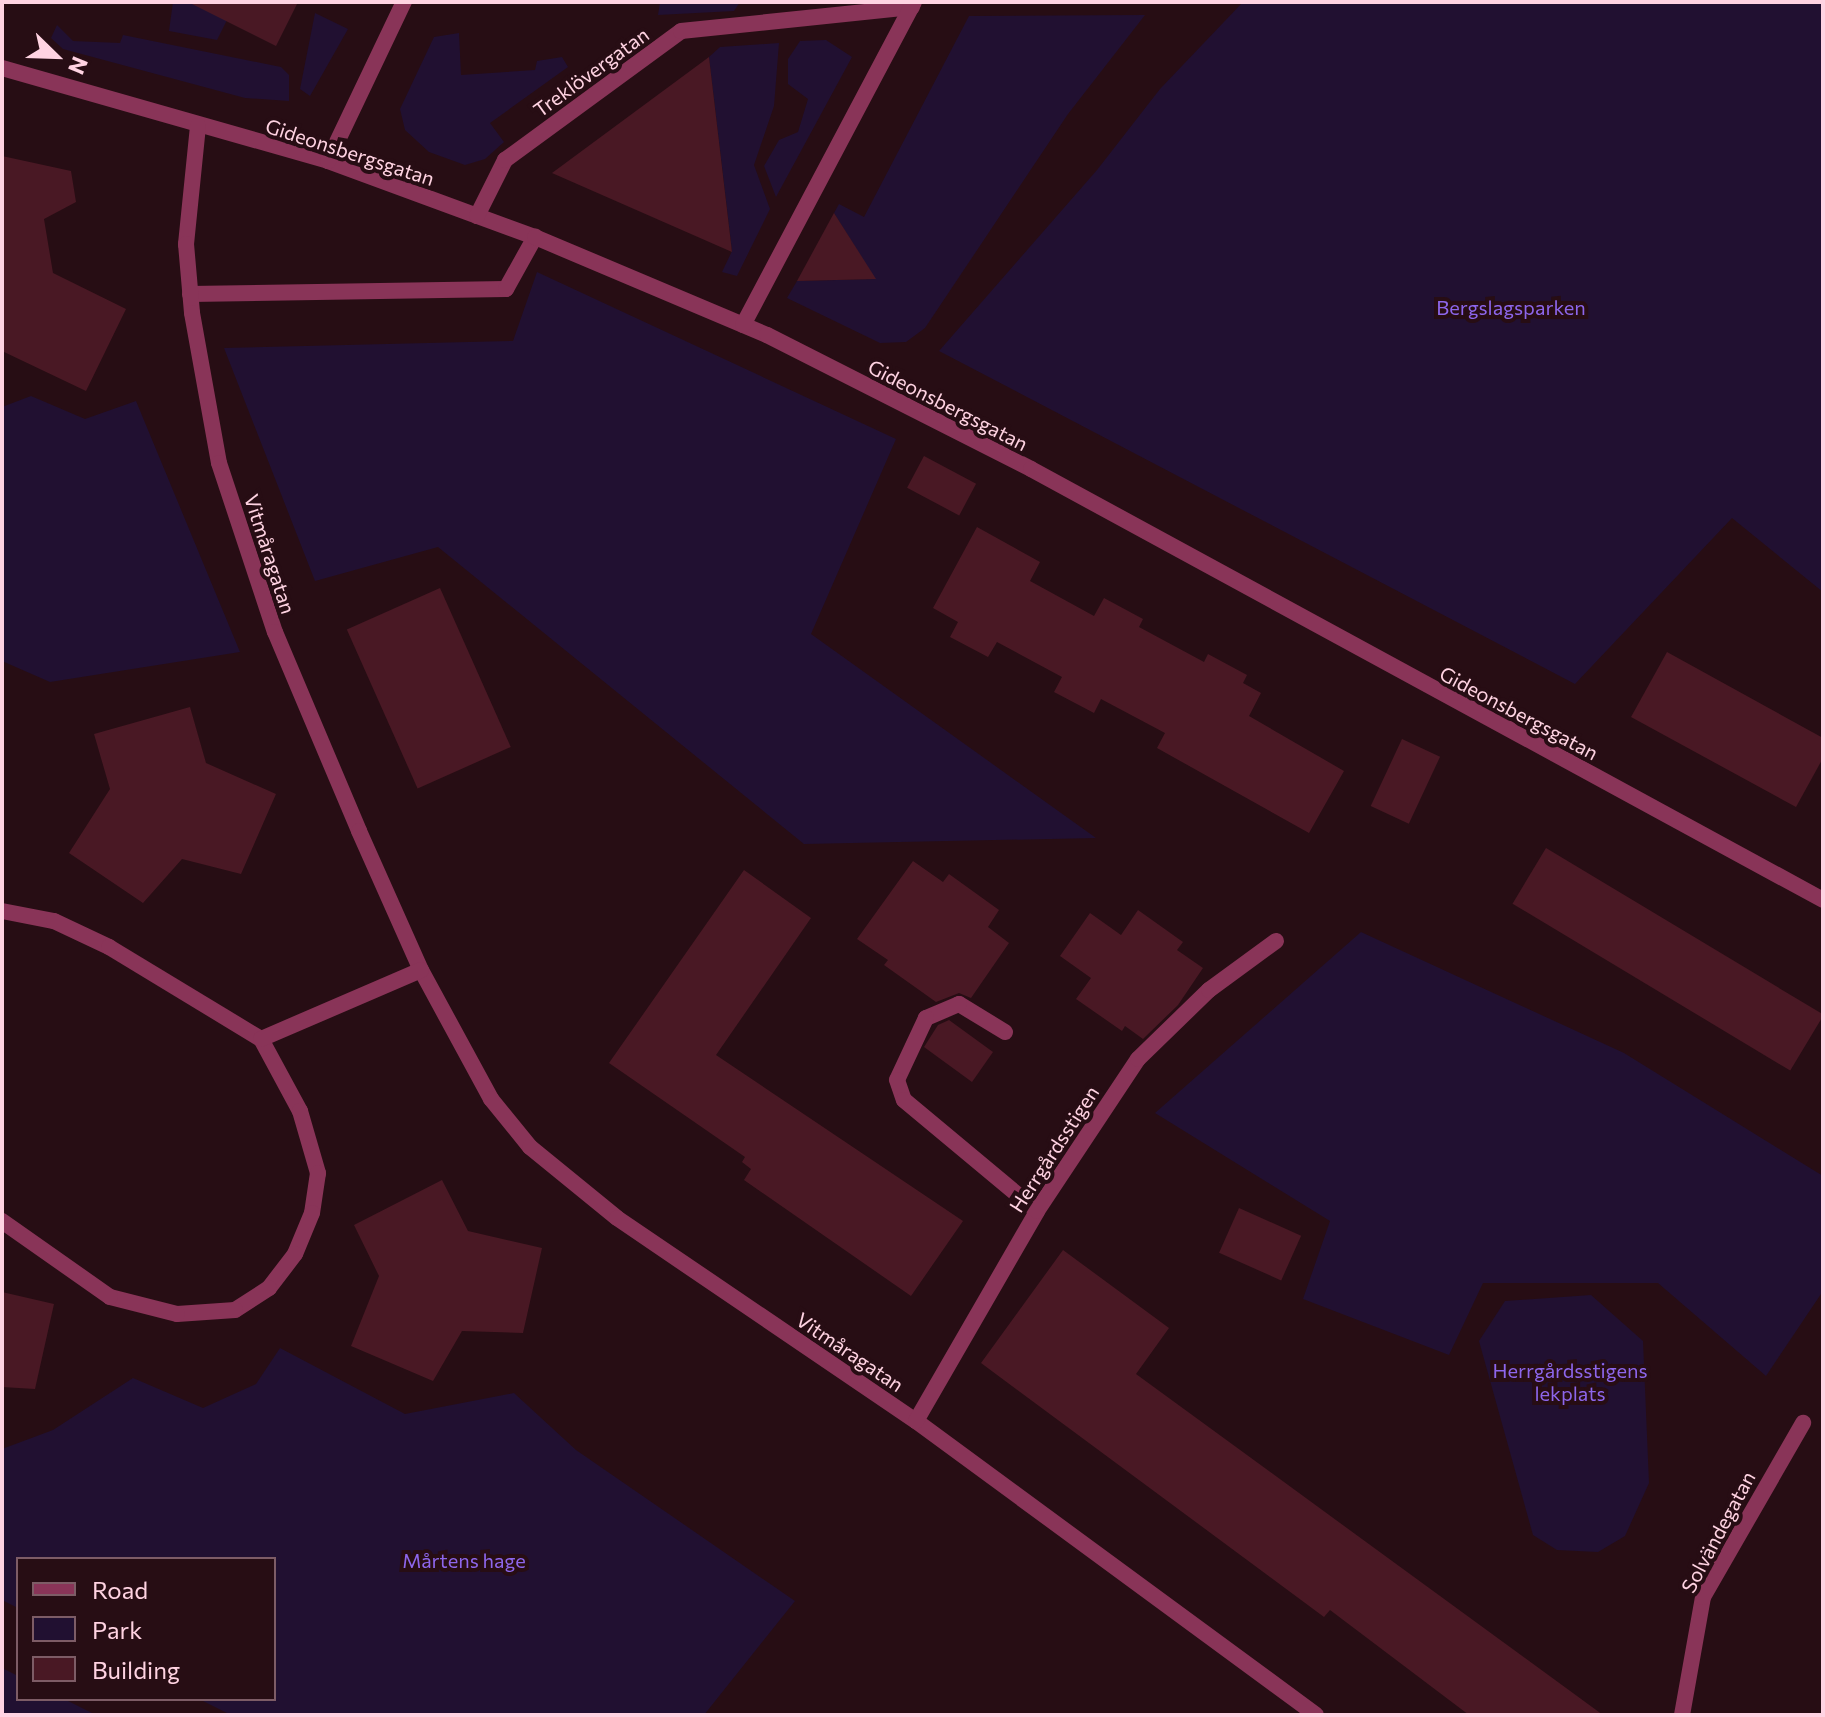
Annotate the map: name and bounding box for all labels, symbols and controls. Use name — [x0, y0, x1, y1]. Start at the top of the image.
north arrow — [16, 16, 96, 96]
street label: Treklövergatan — [529, 22, 653, 122]
text: N — [63, 53, 94, 78]
street label: Gideonsbergsgatan — [263, 113, 437, 191]
park label: Bergslagsparken — [1436, 295, 1586, 319]
street label: Gideonsbergsgatan — [864, 354, 1032, 456]
street label: Vitmåragatan — [239, 491, 301, 617]
street label: Gideonsbergsgatan — [1436, 661, 1602, 765]
street label: Herrgårdsstigen — [1004, 1081, 1104, 1217]
street label: Vitmåragatan — [792, 1307, 908, 1397]
park label: Herrgårdsstigens lekplats — [1493, 1358, 1647, 1405]
street label: Solvändegatan — [1676, 1467, 1760, 1597]
park label: Mårtens hage — [402, 1548, 526, 1572]
legend — [16, 1557, 276, 1701]
text: Road — [92, 1575, 148, 1604]
text: Park — [92, 1615, 142, 1644]
text: Building — [92, 1655, 180, 1684]

